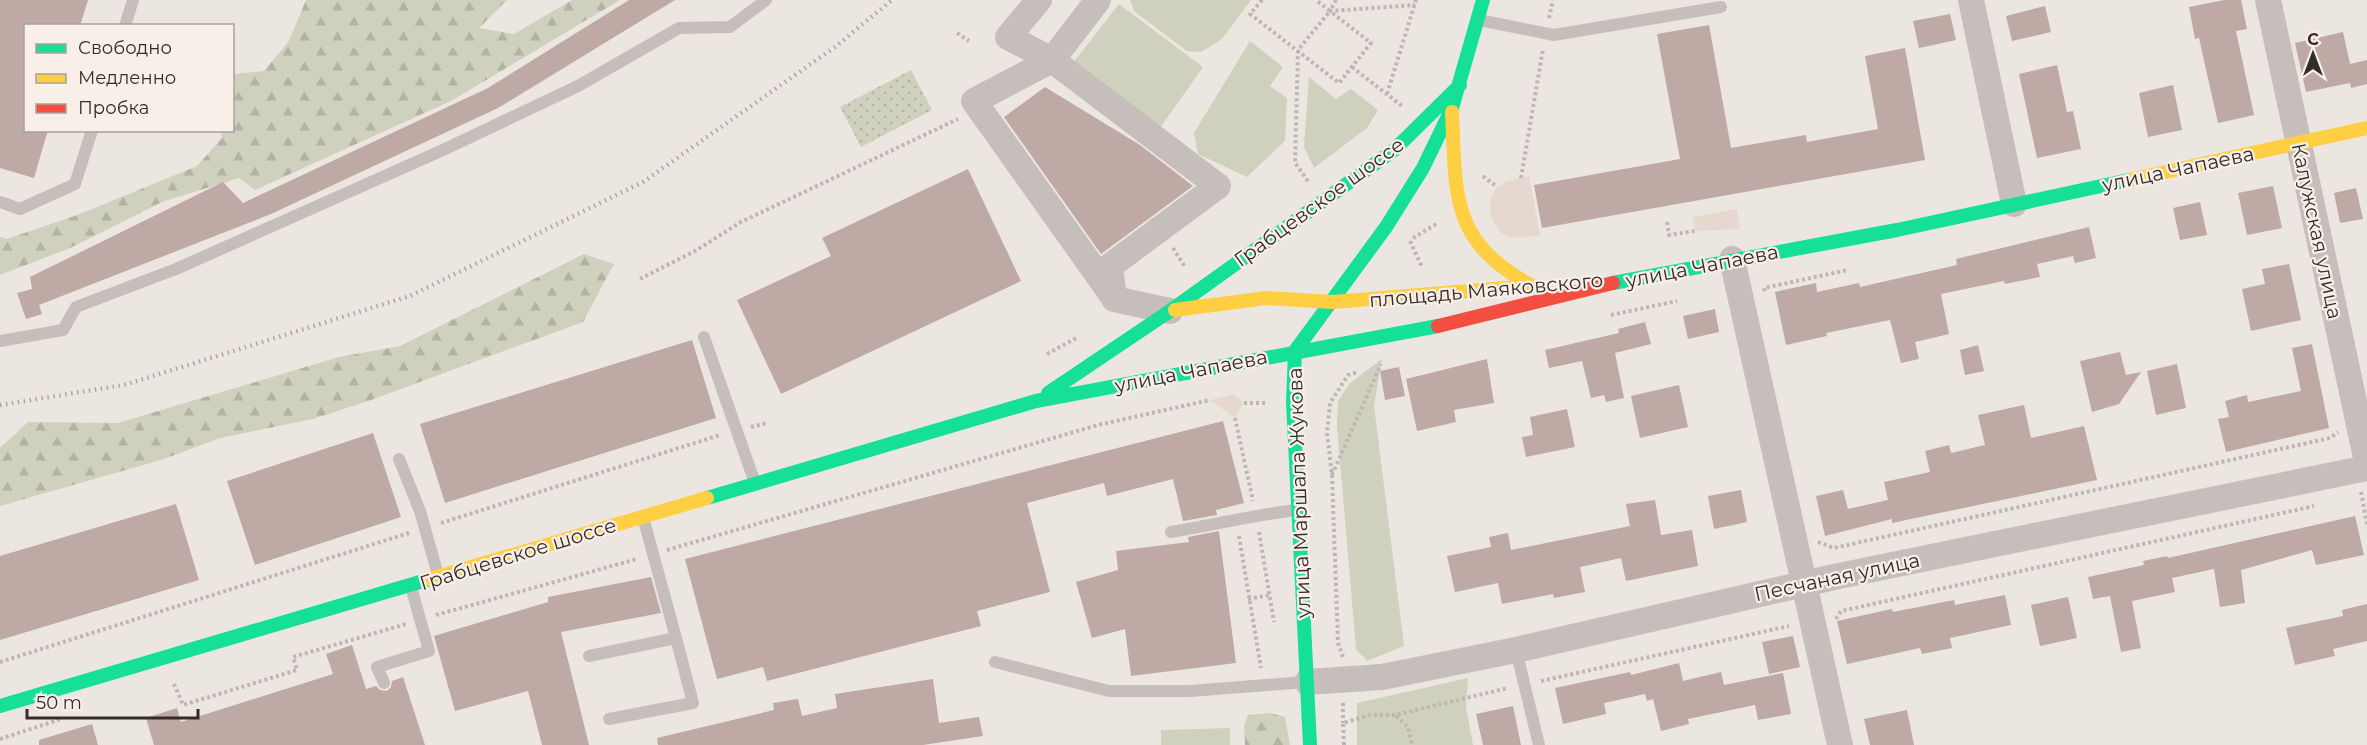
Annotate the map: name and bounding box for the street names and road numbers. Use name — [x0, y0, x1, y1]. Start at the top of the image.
street label: Грабцевское шоссе — [1229, 132, 1409, 272]
street label: улица Чапаева — [2099, 141, 2256, 197]
street label: Калужская улица — [2287, 141, 2347, 321]
street label: улица Чапаева — [1623, 239, 1780, 293]
street label: площадь Маяковского — [1368, 268, 1604, 312]
street label: улица Чапаева — [1112, 344, 1269, 398]
street label: улица Маршала Жукова — [1283, 367, 1315, 620]
street label: Грабцевское шоссе — [417, 513, 619, 595]
street label: Песчаная улица — [1752, 548, 1922, 606]

